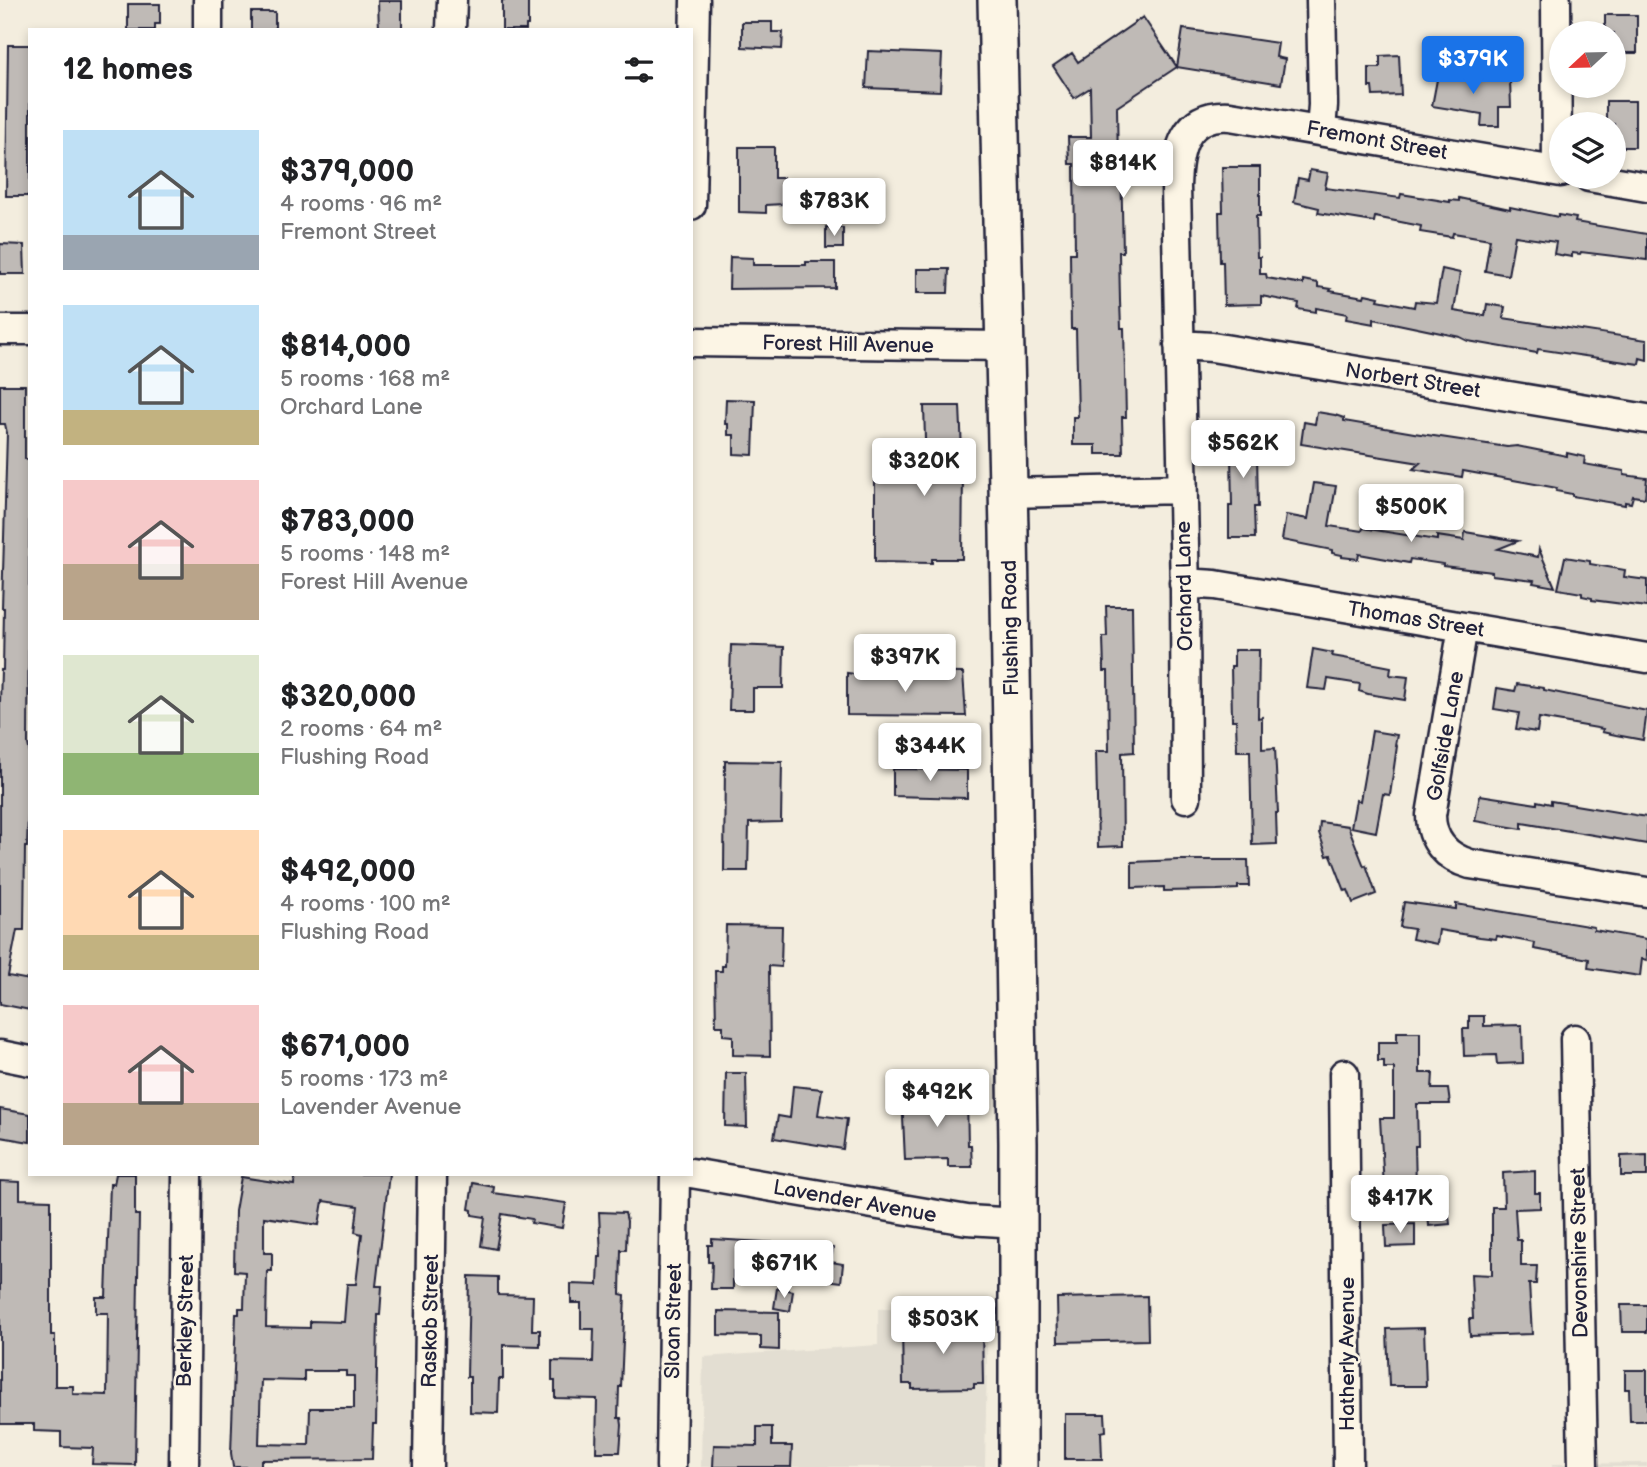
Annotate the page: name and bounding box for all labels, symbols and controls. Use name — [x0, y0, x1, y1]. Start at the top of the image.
north arrow — [1549, 21, 1626, 98]
map controls — [1549, 21, 1626, 189]
pin: $379K — [1424, 36, 1522, 96]
text: $379K — [1438, 45, 1508, 73]
icon: filters — [620, 51, 658, 89]
text: 12 homes — [63, 52, 193, 88]
button: layers — [1549, 112, 1626, 189]
street label: Fremont Street — [1305, 116, 1450, 165]
pin: $814K — [1074, 140, 1172, 200]
text: $814K — [1089, 149, 1157, 177]
text: $379,000 — [280, 154, 414, 190]
icon: home — [119, 158, 203, 242]
pin: $783K — [785, 178, 883, 238]
text: $783K — [799, 187, 869, 215]
text: 4 rooms · 96 m² — [280, 190, 442, 218]
text: Fremont Street — [280, 218, 436, 246]
text: $814,000 — [280, 329, 411, 365]
street label: Forest Hill Avenue — [762, 331, 934, 358]
icon: home — [119, 333, 203, 417]
street label: Norbert Street — [1343, 357, 1483, 404]
text: 5 rooms · 168 m² — [280, 365, 450, 393]
text: Orchard Lane — [280, 393, 423, 421]
pin: $562K — [1194, 420, 1292, 480]
text: $562K — [1207, 429, 1279, 457]
pin: $320K — [875, 438, 973, 498]
text: $320K — [888, 447, 960, 475]
pin: $500K — [1362, 484, 1460, 544]
text: $500K — [1375, 493, 1447, 521]
text: $783,000 — [280, 504, 415, 540]
icon: home — [119, 508, 203, 592]
street label: Orchard Lane — [1171, 521, 1198, 651]
text: 5 rooms · 148 m² — [280, 540, 450, 568]
street label: Flushing Road — [997, 560, 1024, 696]
text: Forest Hill Avenue — [280, 568, 468, 596]
street label: Thomas Street — [1346, 596, 1487, 643]
pin: $397K — [856, 634, 954, 694]
text: $397K — [870, 643, 940, 671]
street label: Golfside Lane — [1422, 669, 1469, 803]
text: $320,000 — [280, 679, 416, 715]
icon: home — [119, 683, 203, 767]
text: 2 rooms · 64 m² — [280, 715, 442, 743]
pin: $344K — [881, 724, 979, 783]
text: $344K — [894, 732, 966, 760]
text: Flushing Road — [280, 743, 429, 771]
text: $492,000 — [280, 854, 416, 890]
icon: home — [119, 858, 203, 942]
text: 4 rooms · 100 m² — [280, 890, 451, 918]
text: Flushing Road — [280, 918, 429, 946]
text: $671,000 — [280, 1029, 410, 1065]
icon: home — [119, 1033, 203, 1117]
text: 5 rooms · 173 m² — [280, 1065, 448, 1093]
pin: $492K — [888, 1070, 986, 1129]
text: $492K — [901, 1078, 973, 1106]
text: Lavender Avenue — [280, 1093, 461, 1121]
street label: Devonshire Street — [1566, 1167, 1593, 1338]
street label: Lavender Avenue — [771, 1175, 939, 1228]
pin: $417K — [1351, 1176, 1449, 1235]
text: $417K — [1367, 1184, 1433, 1212]
pin: $671K — [735, 1240, 833, 1300]
text: $671K — [750, 1249, 818, 1277]
street label: Raskob Street — [417, 1253, 444, 1388]
street label: Berkley Street — [172, 1254, 199, 1387]
street label: Sloan Street — [660, 1262, 687, 1379]
street label: Hatherly Avenue — [1335, 1277, 1360, 1431]
pin: $503K — [894, 1296, 992, 1356]
text: $503K — [907, 1305, 979, 1333]

